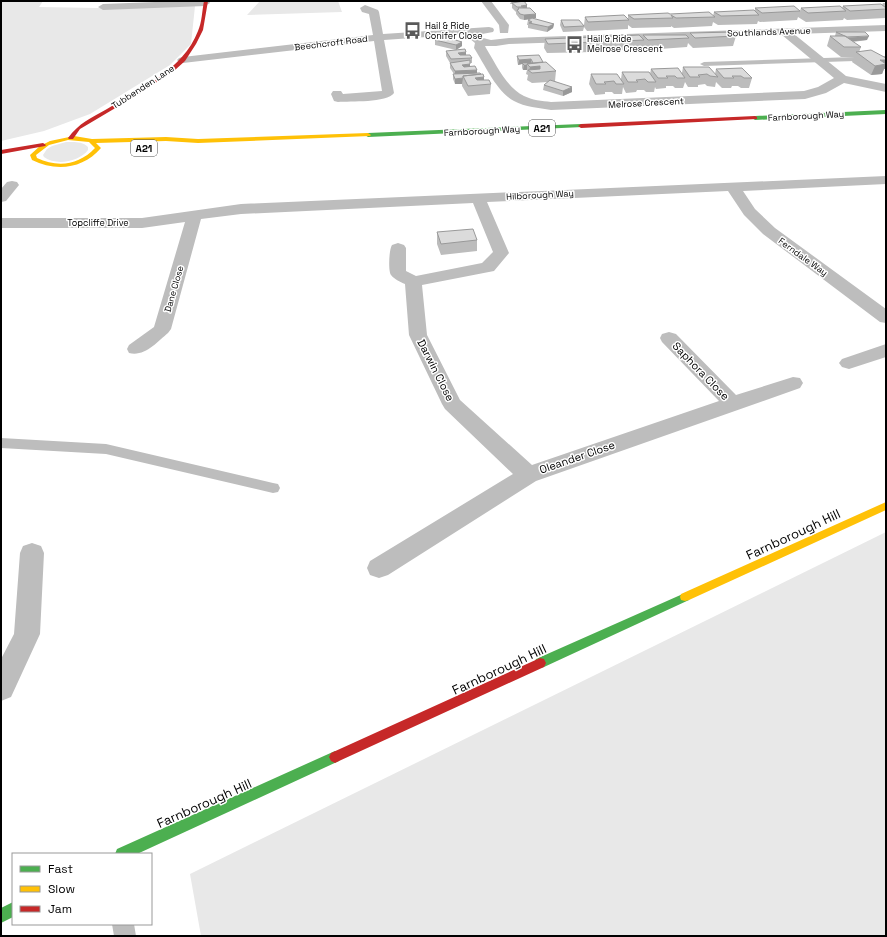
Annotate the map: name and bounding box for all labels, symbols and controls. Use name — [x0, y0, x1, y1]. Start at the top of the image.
place label: Hail & Ride Conifer Close — [425, 20, 482, 42]
bus stop icon: Hail & Ride Conifer Close — [402, 21, 422, 41]
street label: Southlands Avenue — [727, 25, 811, 39]
street label: Beechcroft Road — [294, 33, 369, 53]
place label: Hail & Ride Melrose Crescent — [587, 33, 663, 55]
bus stop icon: Hail & Ride Melrose Crescent — [564, 34, 584, 54]
street label: Tubbenden Lane — [109, 62, 177, 112]
street label: Melrose Crescent — [608, 95, 684, 111]
street label: Farnborough Way — [768, 108, 844, 124]
road number: A21 — [529, 120, 555, 136]
street label: Farnborough Way — [444, 123, 520, 139]
road number: A21 — [131, 140, 157, 156]
street label: Hilborough Way — [506, 187, 574, 203]
street label: Topcliffe Drive — [67, 217, 129, 229]
street label: Ferndale Way — [776, 235, 830, 279]
street label: Dane Close — [162, 264, 186, 314]
street label: Darwin Close — [414, 337, 458, 403]
street label: Saphora Close — [670, 339, 732, 403]
street label: Oleander Close — [537, 438, 617, 476]
street label: Farnborough Hill — [743, 505, 843, 564]
street label: Farnborough Hill — [449, 640, 549, 699]
street label: Farnborough Hill — [154, 775, 254, 832]
legend — [12, 853, 152, 925]
text: Fast — [48, 861, 73, 877]
text: Slow — [48, 881, 75, 897]
text: Jam — [48, 901, 72, 917]

